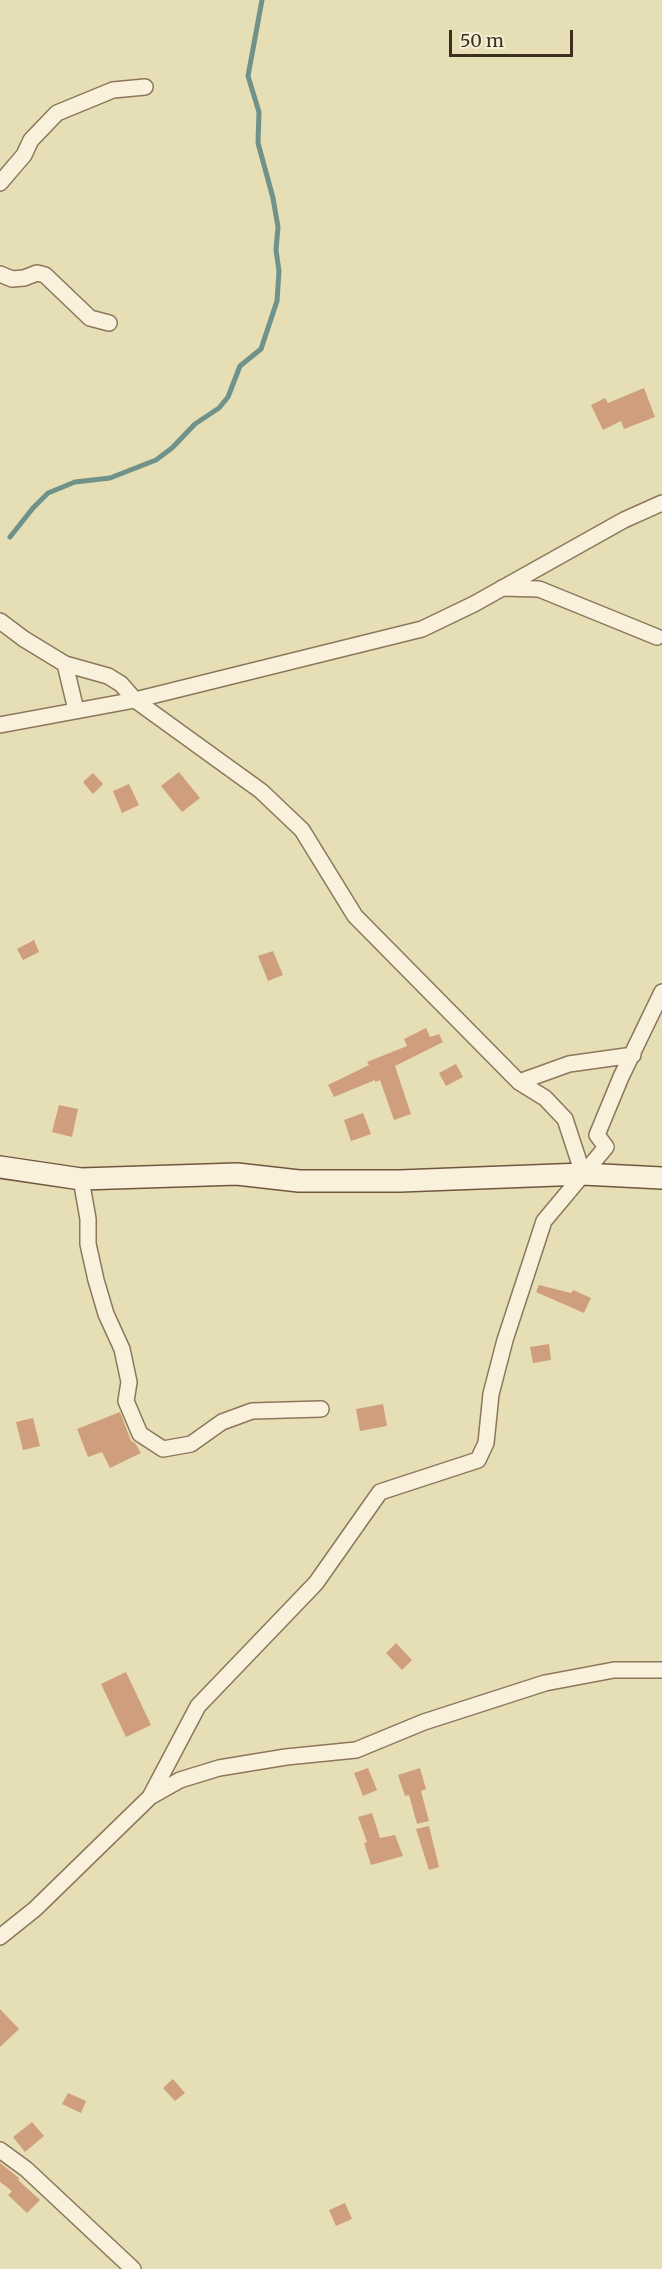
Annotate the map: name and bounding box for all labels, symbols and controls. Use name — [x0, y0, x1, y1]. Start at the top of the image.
scale bar — [452, 18, 576, 56]
text: 50 m — [460, 29, 504, 52]

